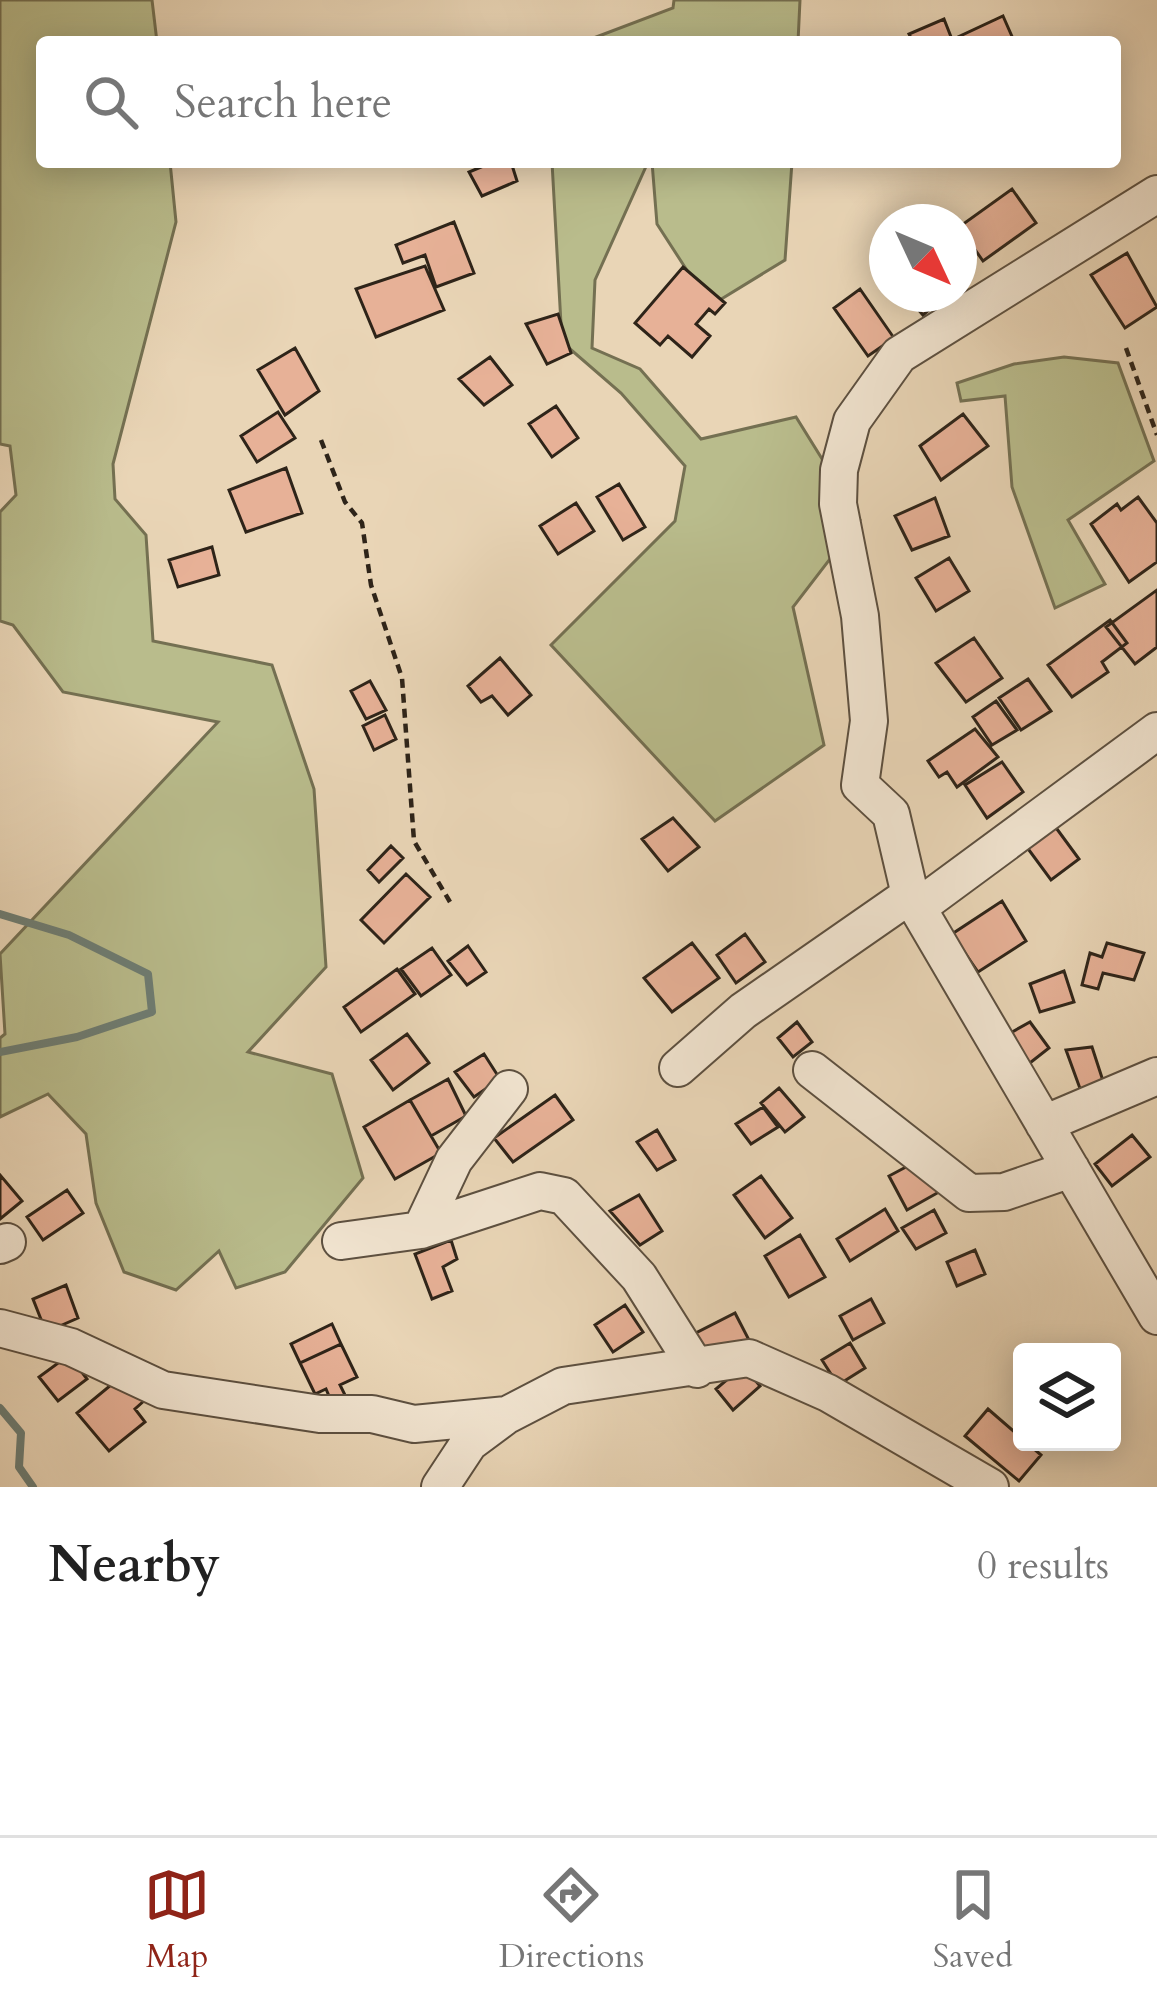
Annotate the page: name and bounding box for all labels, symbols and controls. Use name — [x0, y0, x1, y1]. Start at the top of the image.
search box — [36, 36, 1121, 168]
icon: search — [78, 69, 144, 135]
text: Search here — [174, 72, 392, 133]
north arrow — [869, 204, 977, 312]
map controls — [1013, 1343, 1121, 1451]
button: layers — [1013, 1343, 1121, 1451]
text: Nearby — [48, 1530, 220, 1600]
text: 0 results — [977, 1539, 1109, 1592]
tab: Map — [144, 1862, 210, 1979]
tab: Directions — [499, 1862, 644, 1979]
tab: Saved — [933, 1862, 1013, 1979]

